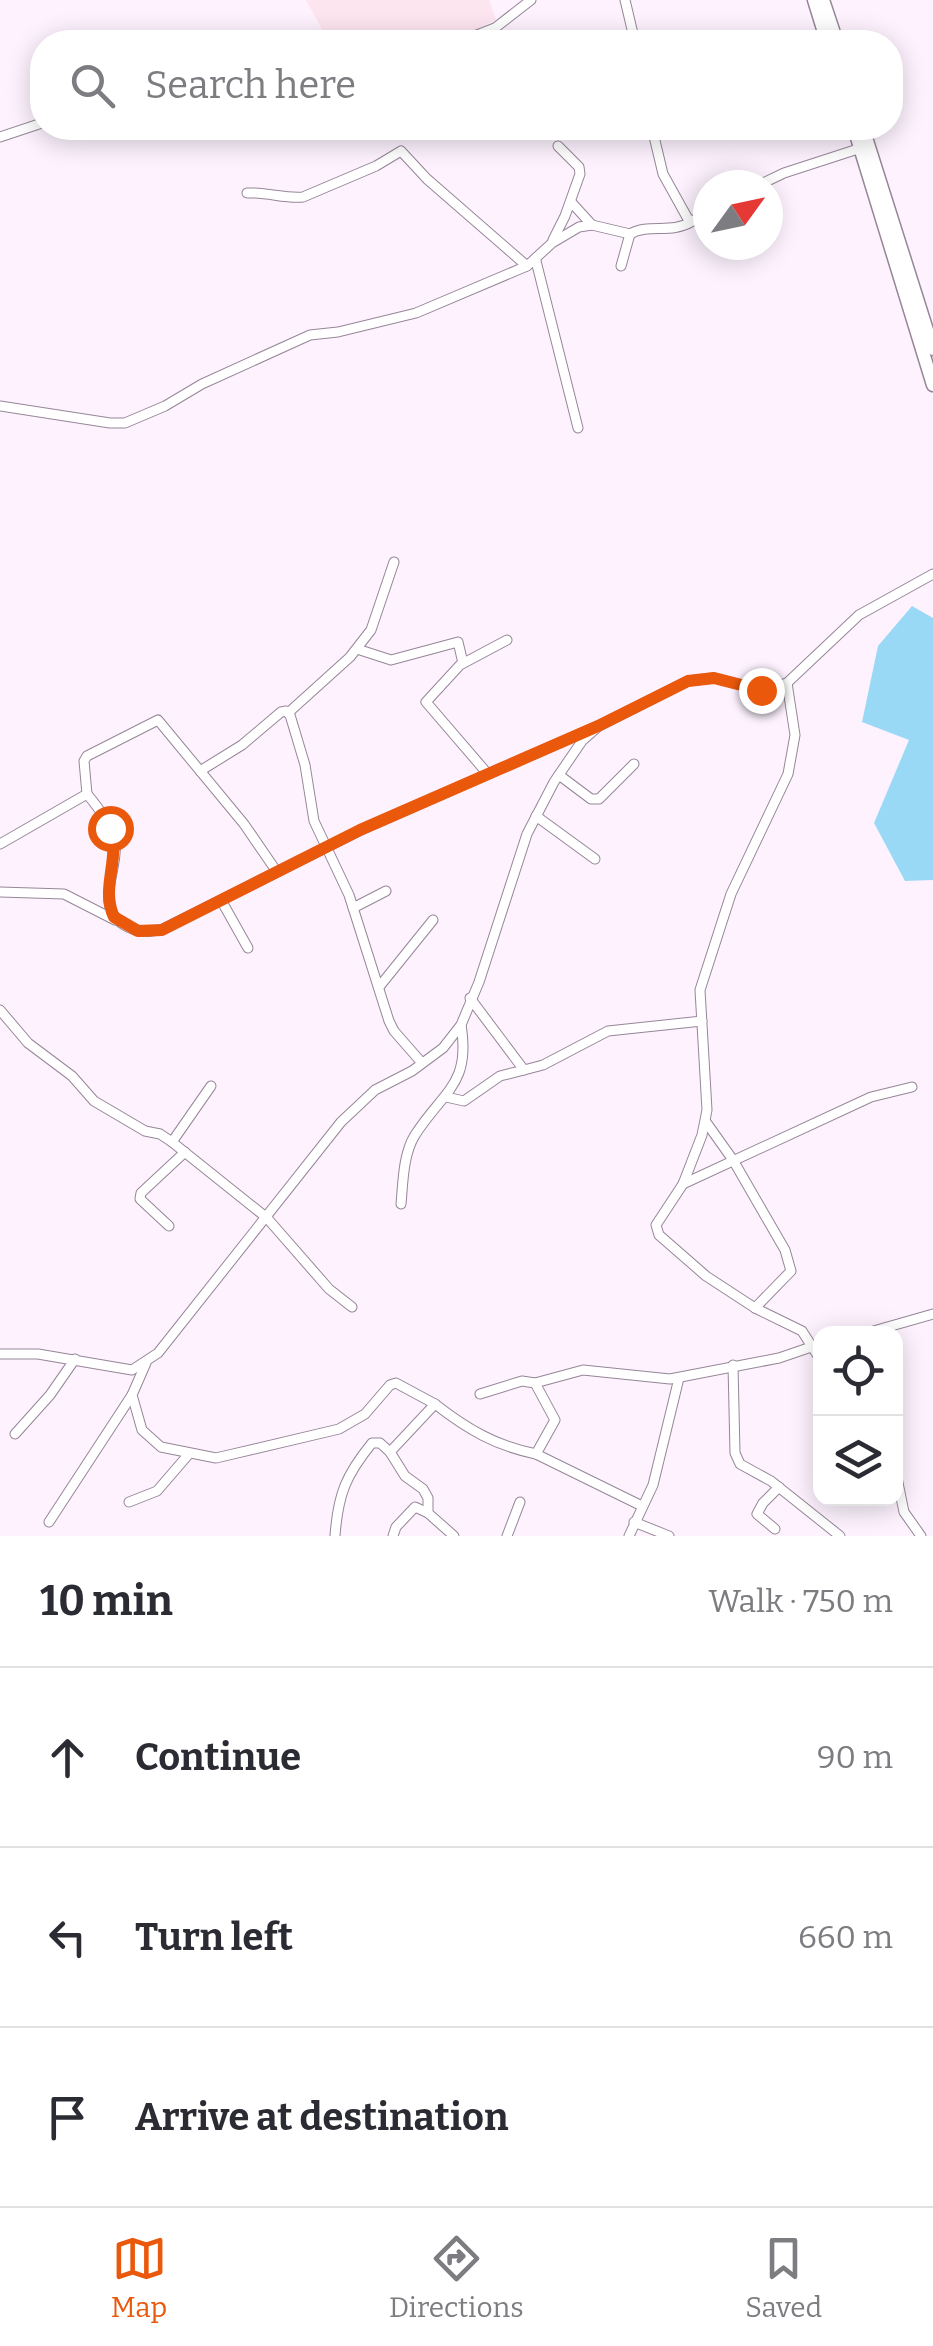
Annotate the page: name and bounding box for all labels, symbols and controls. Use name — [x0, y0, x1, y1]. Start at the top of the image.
search box — [30, 30, 903, 140]
icon: search — [65, 58, 120, 113]
text: Search here — [145, 62, 356, 108]
north arrow — [693, 170, 783, 260]
route end — [739, 668, 785, 714]
route start — [88, 806, 134, 852]
map controls — [813, 1326, 903, 1506]
button: locate — [813, 1326, 903, 1416]
button: layers — [813, 1416, 903, 1506]
text: 10 min — [40, 1576, 173, 1626]
text: Walk · 750 m — [708, 1582, 893, 1620]
icon: ahead — [40, 1730, 95, 1785]
text: Continue — [135, 1734, 301, 1780]
text: 90 m — [817, 1738, 893, 1776]
icon: left — [40, 1910, 95, 1965]
text: Turn left — [135, 1914, 293, 1960]
text: 660 m — [798, 1918, 893, 1956]
icon: arrive — [40, 2090, 95, 2145]
text: Arrive at destination — [135, 2094, 508, 2140]
tab: Map — [111, 2231, 167, 2324]
tab: Directions — [389, 2231, 524, 2324]
tab: Saved — [745, 2231, 822, 2324]

